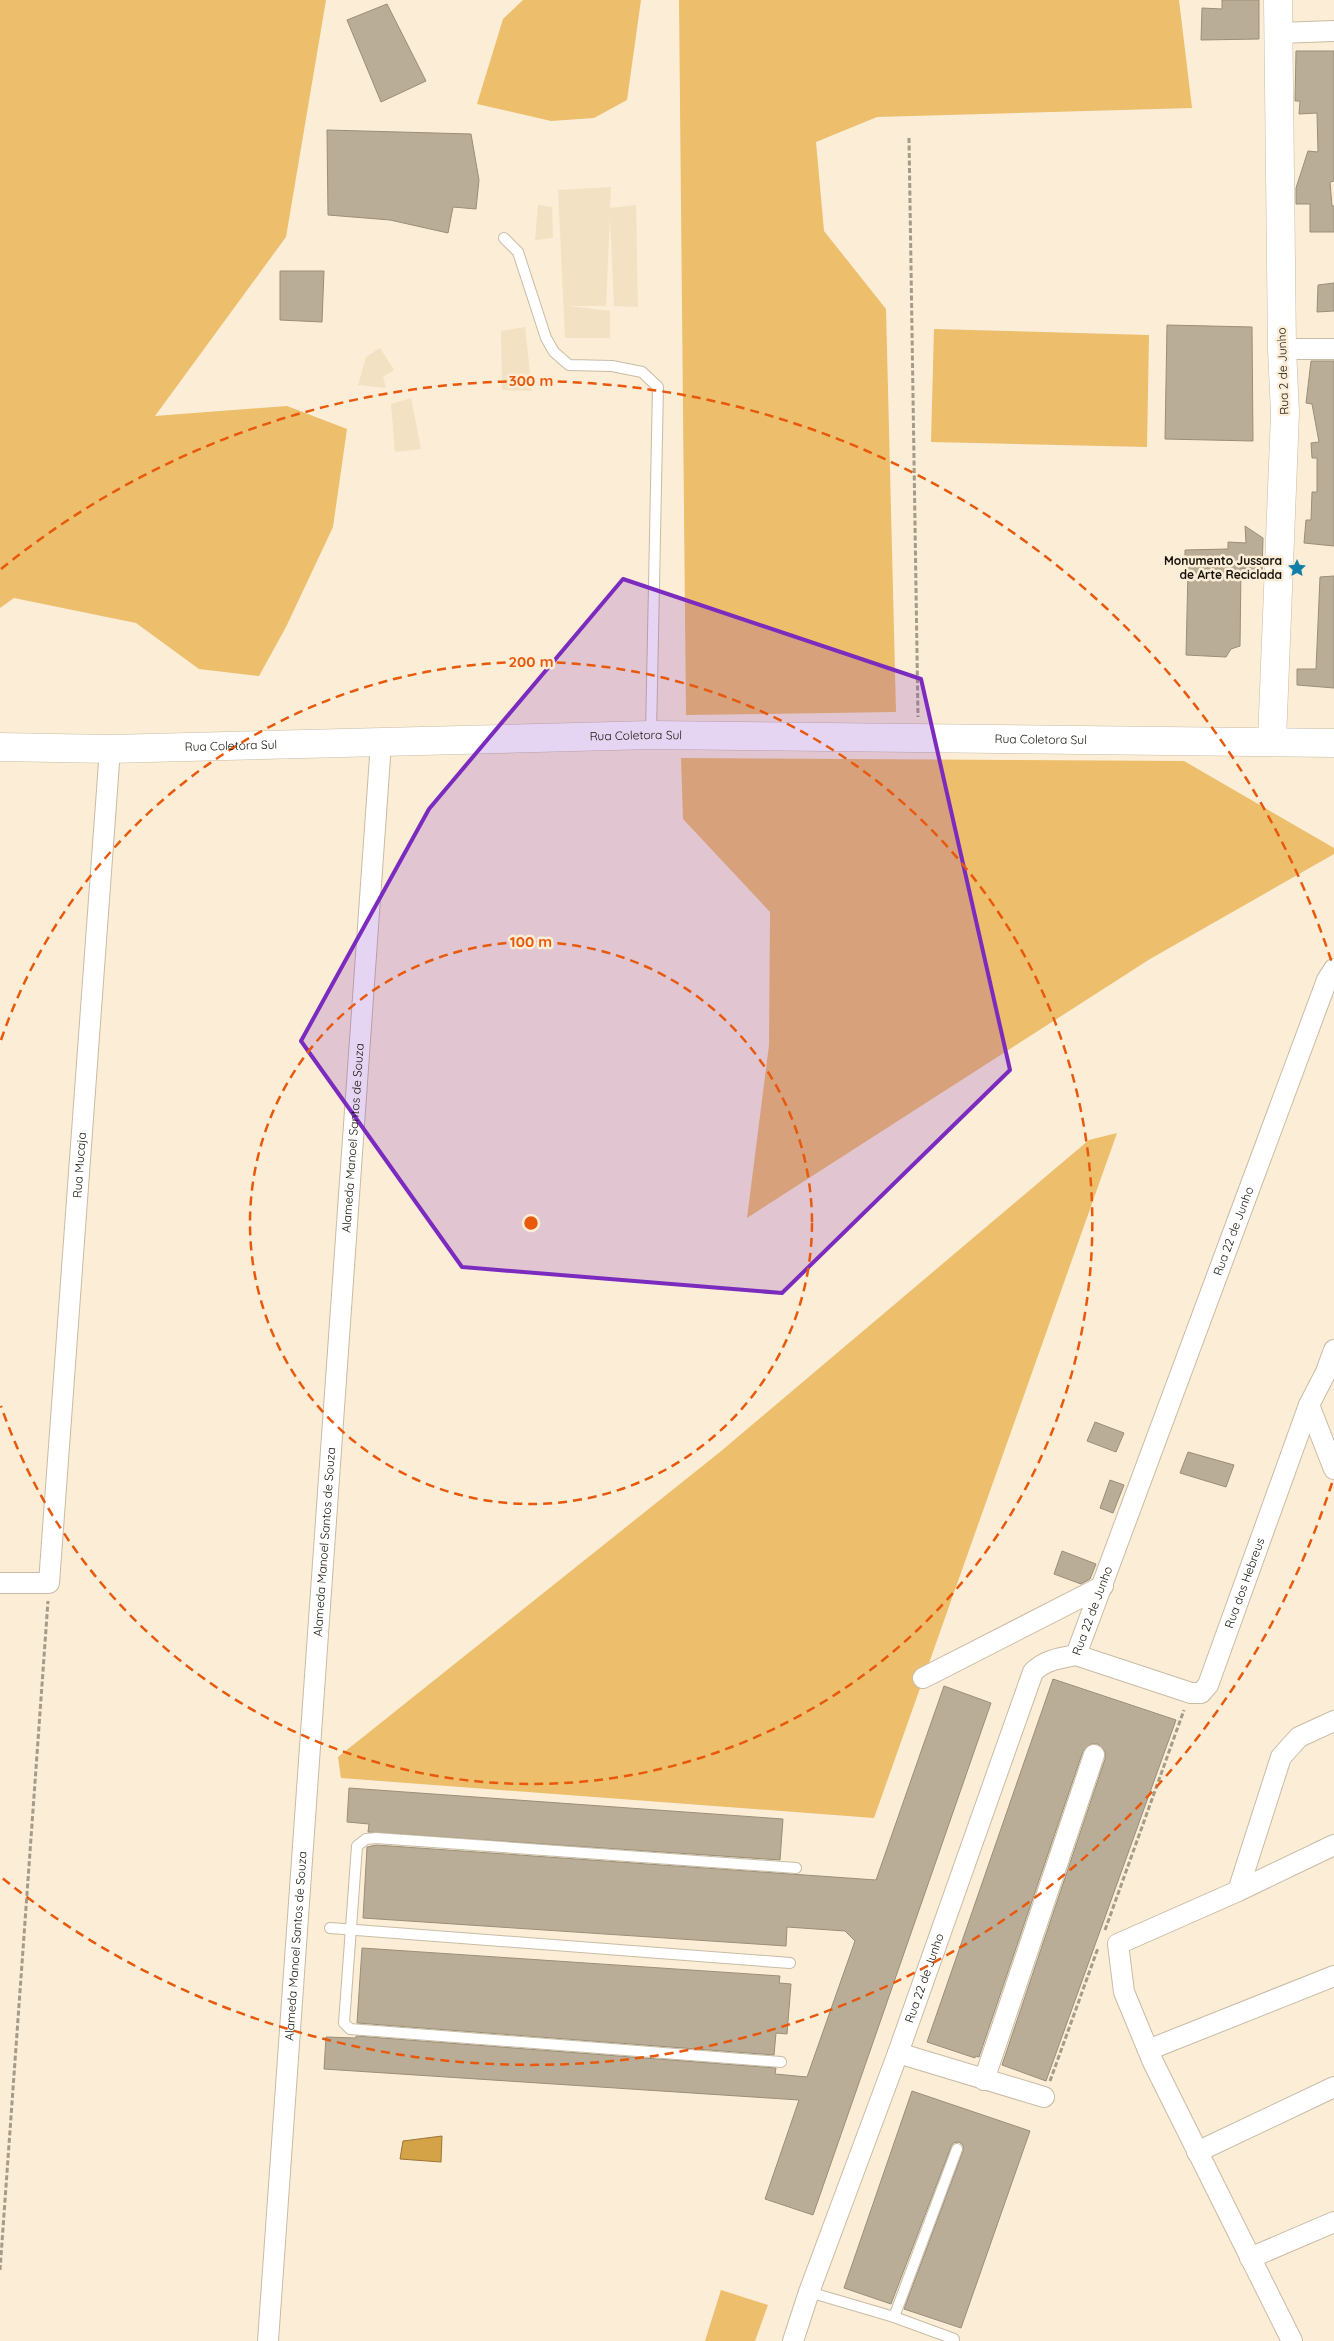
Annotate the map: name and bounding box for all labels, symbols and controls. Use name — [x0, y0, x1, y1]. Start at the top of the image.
street label: Rua 2 de Junho — [1273, 327, 1292, 415]
text: 300 m — [509, 371, 553, 390]
place label: Monumento Jussara de Arte Reciclada — [1164, 553, 1282, 582]
place icon: Monumento Jussara de Arte Reciclada — [1286, 557, 1308, 579]
text: 200 m — [509, 652, 554, 671]
street label: Rua Coletora Sul — [589, 727, 682, 744]
street label: Rua Coletora Sul — [994, 731, 1087, 747]
street label: Rua Coletora Sul — [185, 737, 277, 754]
text: 100 m — [510, 932, 552, 951]
street label: Alameda Manoel Santos de Souza — [338, 1043, 367, 1233]
street label: Rua Mucaja — [69, 1132, 89, 1199]
street label: Rua 22 de Junho — [1210, 1184, 1257, 1278]
centre of rings — [522, 1214, 540, 1232]
street label: Alameda Manoel Santos de Souza — [310, 1447, 338, 1637]
street label: Rua dos Hebreus — [1221, 1535, 1268, 1630]
street label: Rua 22 de Junho — [1069, 1564, 1115, 1657]
street label: Alameda Manoel Santos de Souza — [281, 1851, 310, 2041]
street label: Rua 22 de Junho — [901, 1931, 947, 2025]

